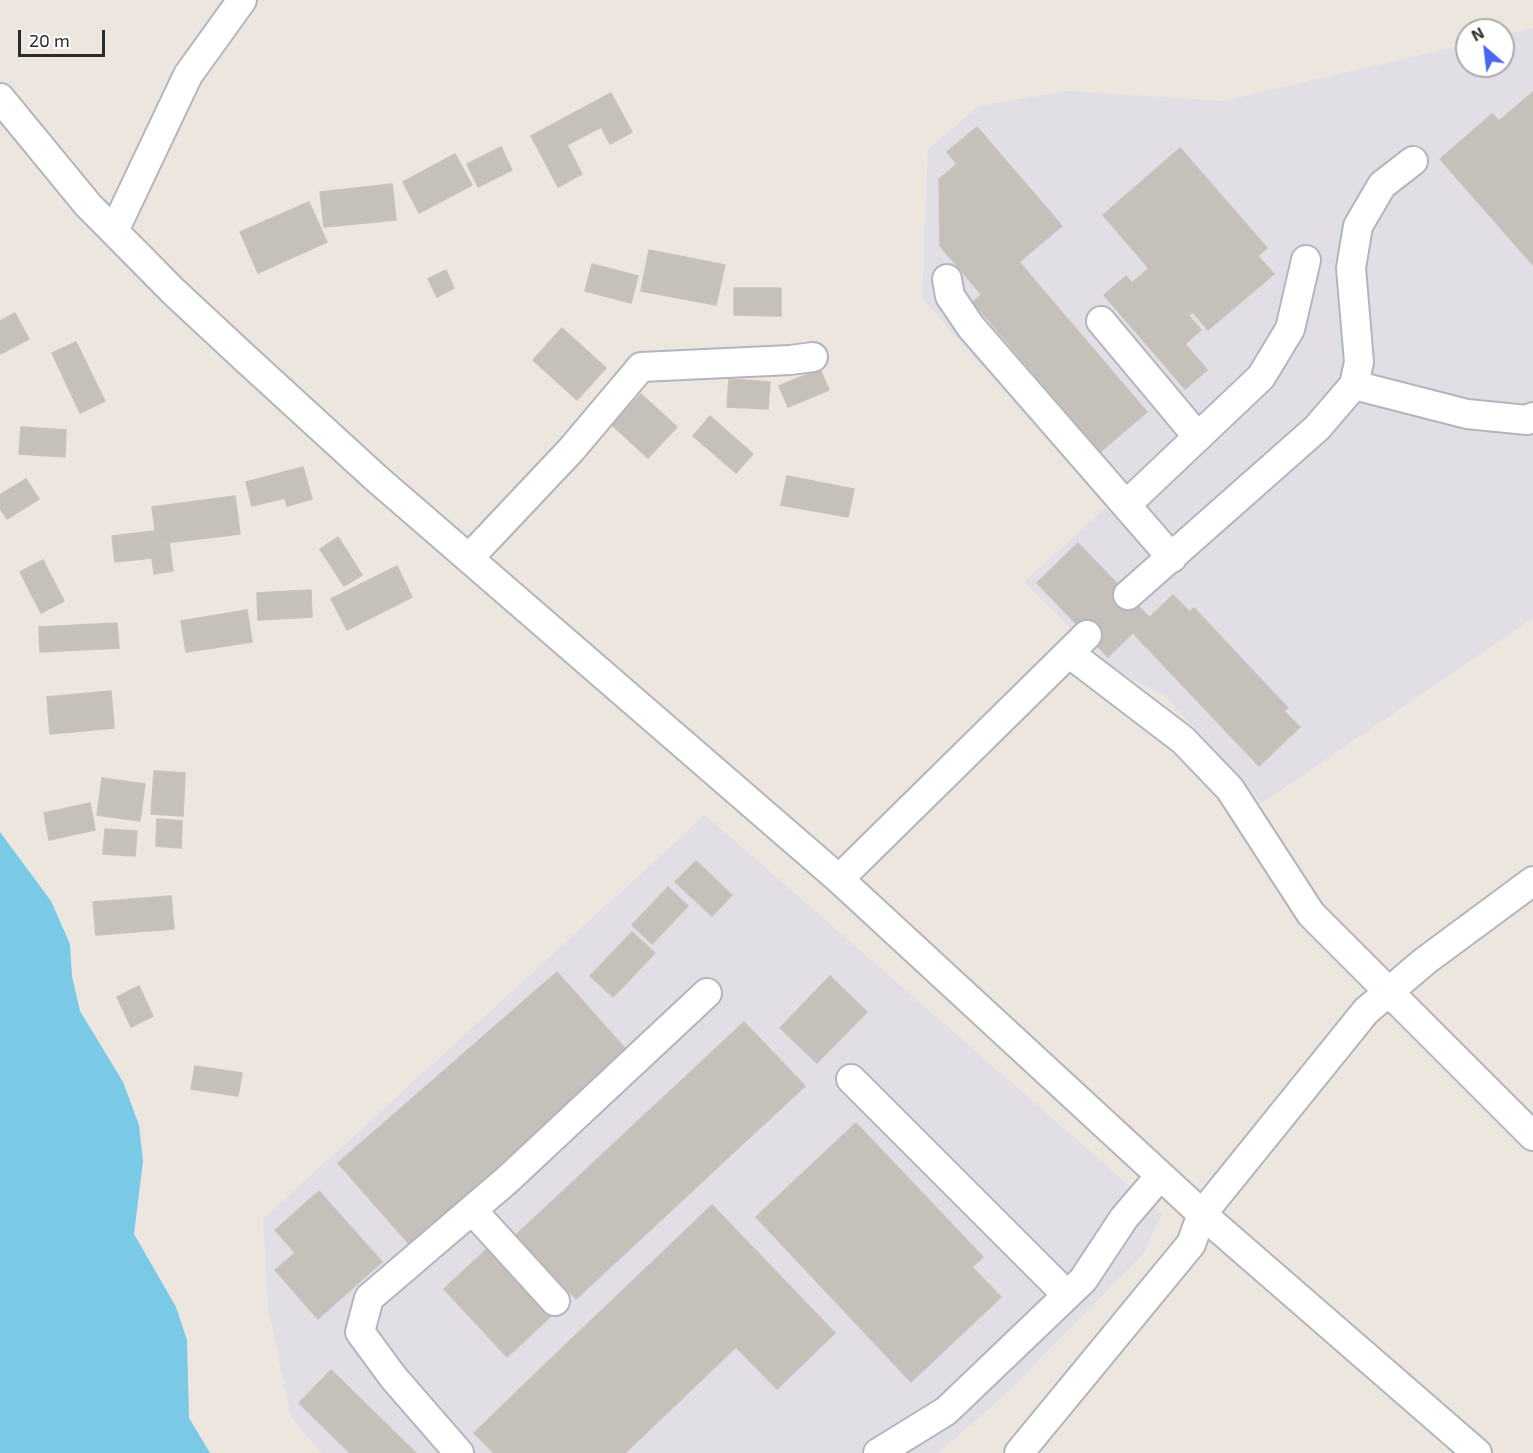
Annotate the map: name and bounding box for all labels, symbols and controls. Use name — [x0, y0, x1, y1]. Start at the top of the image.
scale bar — [21, 18, 108, 56]
north arrow — [1455, 18, 1515, 78]
text: N — [1468, 22, 1487, 45]
text: 20 m — [29, 29, 70, 51]

